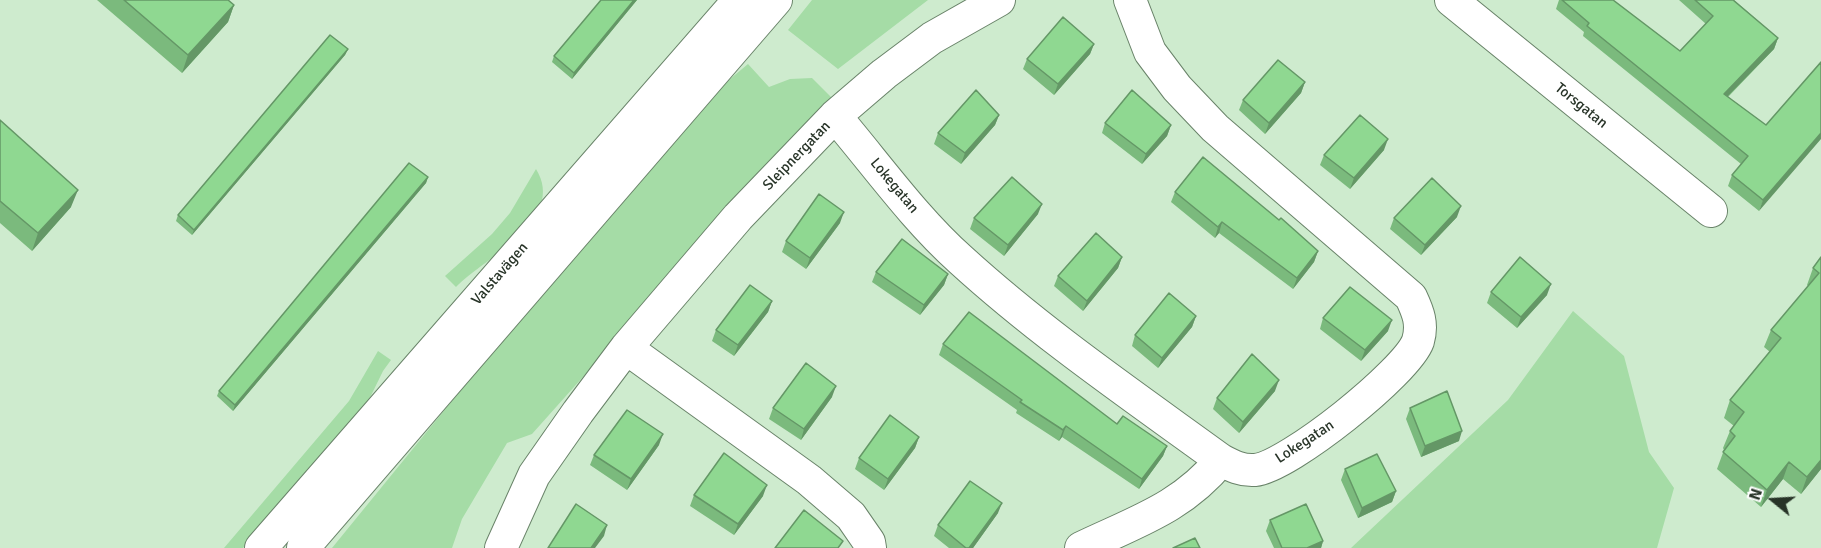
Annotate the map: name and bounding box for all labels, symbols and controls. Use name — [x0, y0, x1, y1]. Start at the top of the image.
street label: Torsgatan — [1551, 79, 1611, 133]
street label: Sleipnergatan — [759, 118, 835, 194]
street label: Lokegatan — [866, 155, 922, 217]
street label: Valstavägen — [468, 239, 532, 309]
street label: Lokegatan — [1272, 416, 1338, 468]
north arrow — [1743, 470, 1803, 530]
text: N — [1745, 486, 1767, 503]

